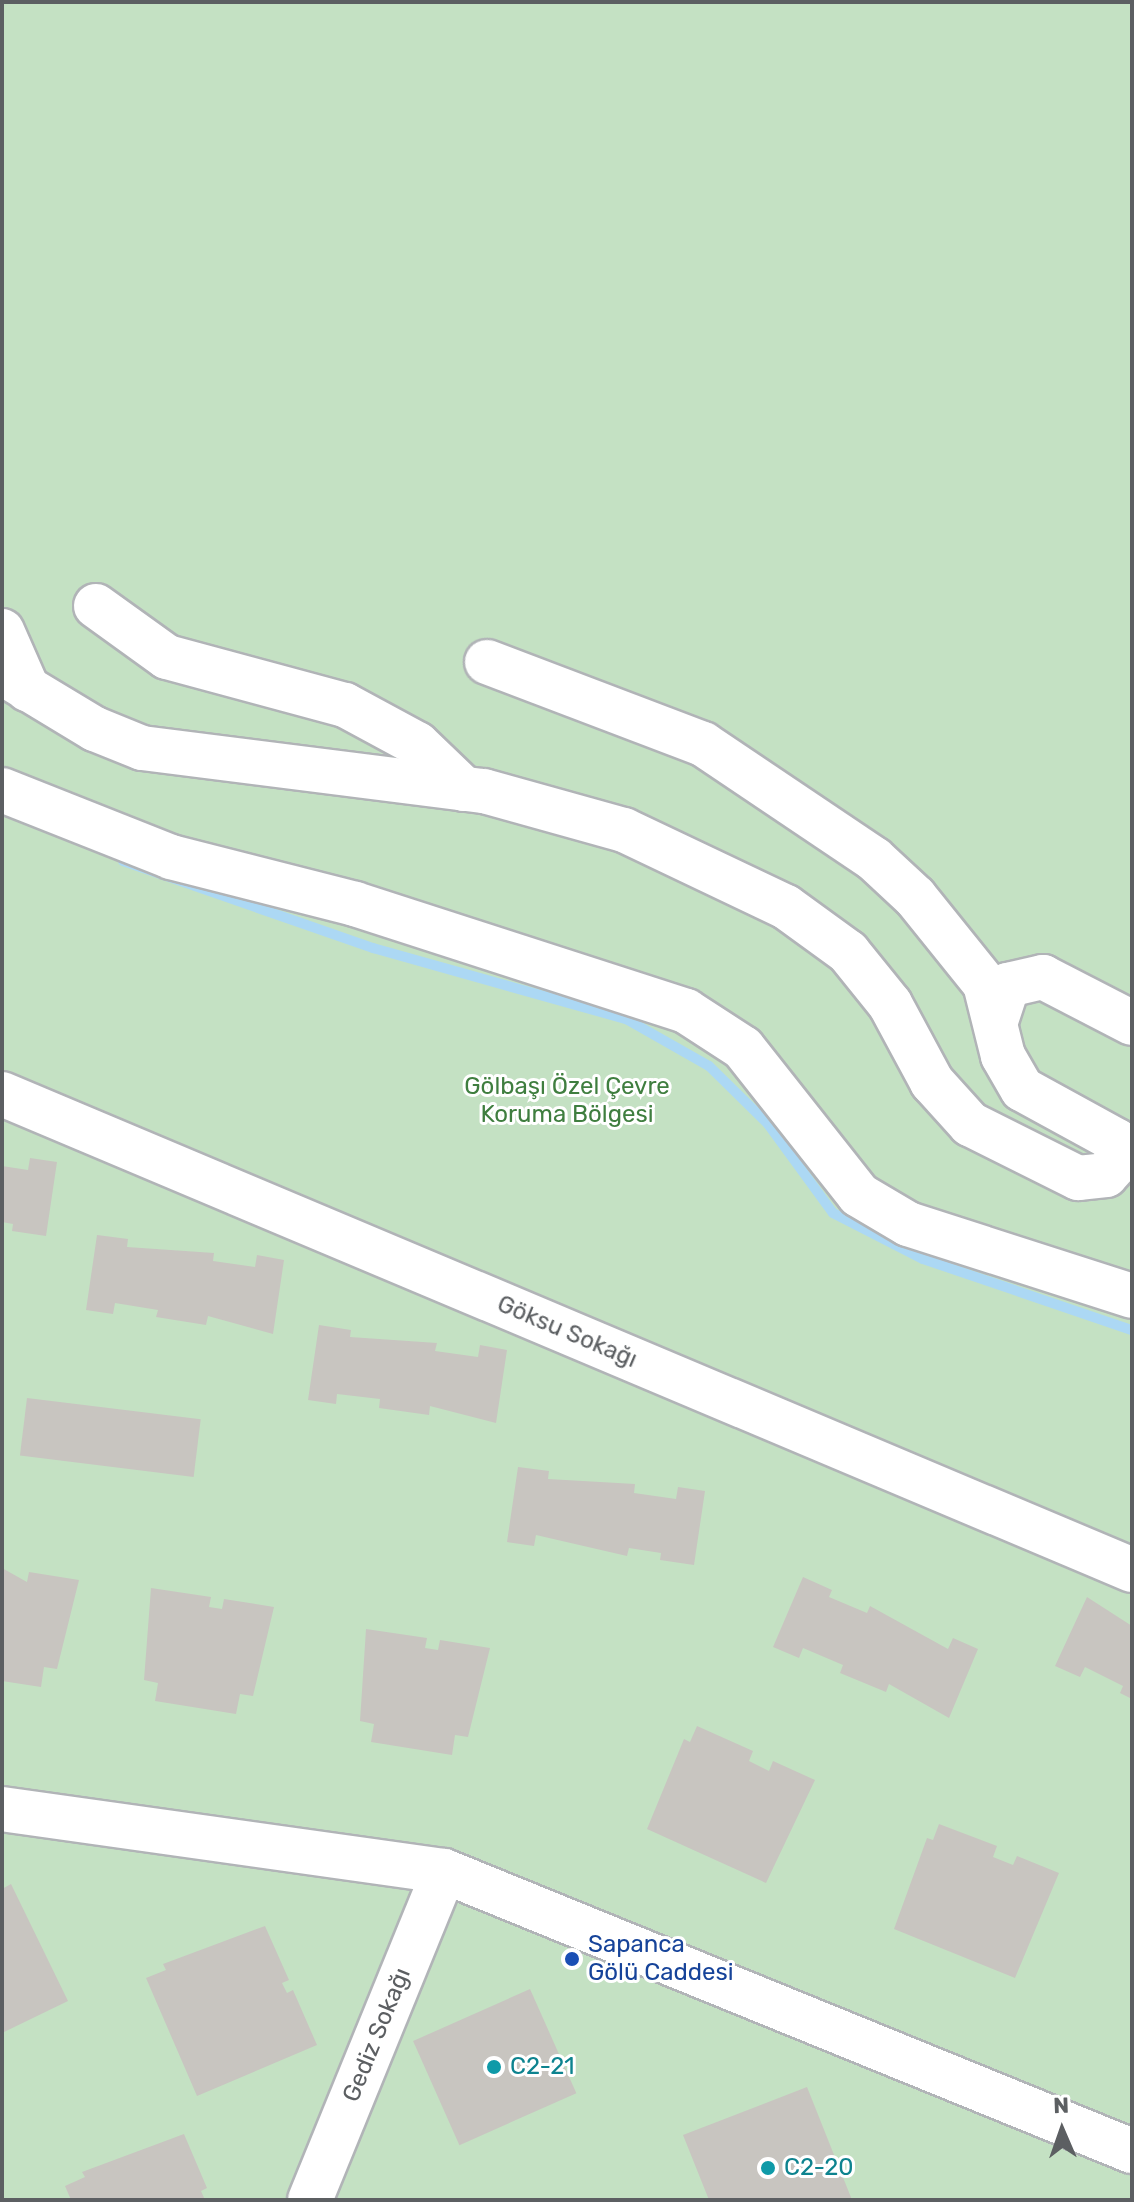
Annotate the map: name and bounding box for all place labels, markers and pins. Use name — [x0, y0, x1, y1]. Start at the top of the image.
place label: Sapanca Gölü Caddesi — [588, 1931, 734, 1987]
marker: Sapanca Gölü Caddesi — [563, 1950, 581, 1968]
place label: C2-21 — [510, 2053, 575, 2081]
marker: C2-21 — [485, 2058, 503, 2076]
place label: C2-20 — [784, 2154, 854, 2182]
marker: C2-20 — [759, 2159, 777, 2177]

